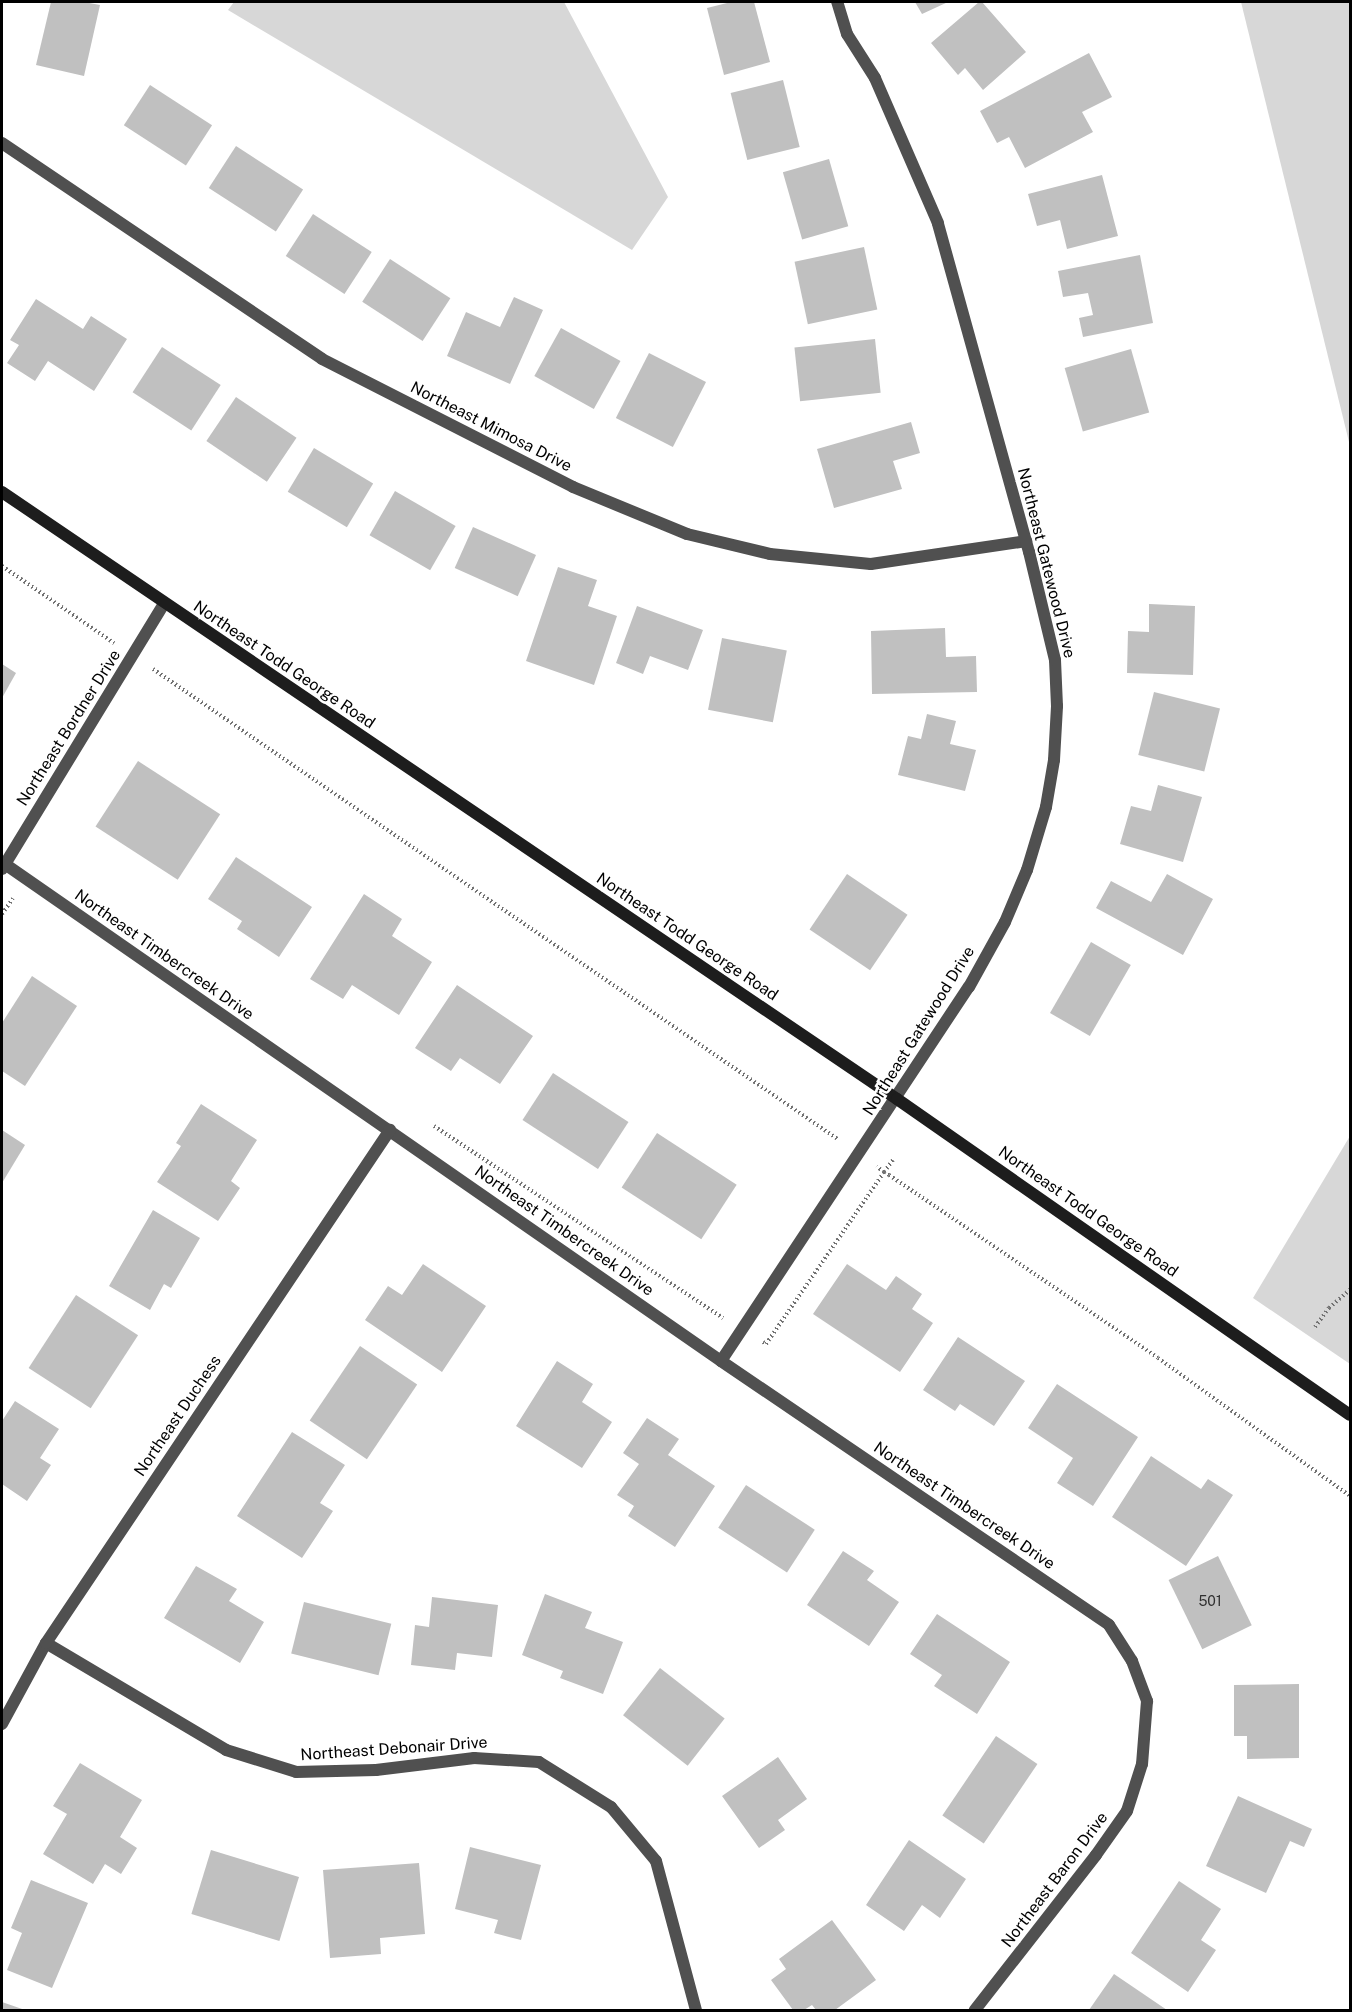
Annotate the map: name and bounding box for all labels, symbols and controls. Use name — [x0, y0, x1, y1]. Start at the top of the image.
street label: Northeast Mimosa Drive — [407, 378, 575, 476]
street label: Northeast Gatewood Drive — [1013, 466, 1079, 660]
street label: Northeast Todd George Road — [190, 597, 378, 733]
street label: Northeast Bordner Drive — [13, 646, 125, 810]
street label: Northeast Todd George Road — [593, 869, 781, 1005]
street label: Northeast Timbercreek Drive — [71, 886, 257, 1024]
street label: Northeast Gatewood Drive — [859, 943, 979, 1119]
street label: Northeast Todd George Road — [994, 1142, 1182, 1282]
street label: Northeast Timbercreek Drive — [471, 1162, 657, 1300]
street label: Northeast Duchess — [130, 1352, 226, 1480]
street label: Northeast Timbercreek Drive — [870, 1438, 1058, 1574]
house number: 501 — [1198, 1593, 1222, 1609]
street label: Northeast Debonair Drive — [300, 1733, 488, 1765]
street label: Northeast Baron Drive — [998, 1809, 1112, 1951]

